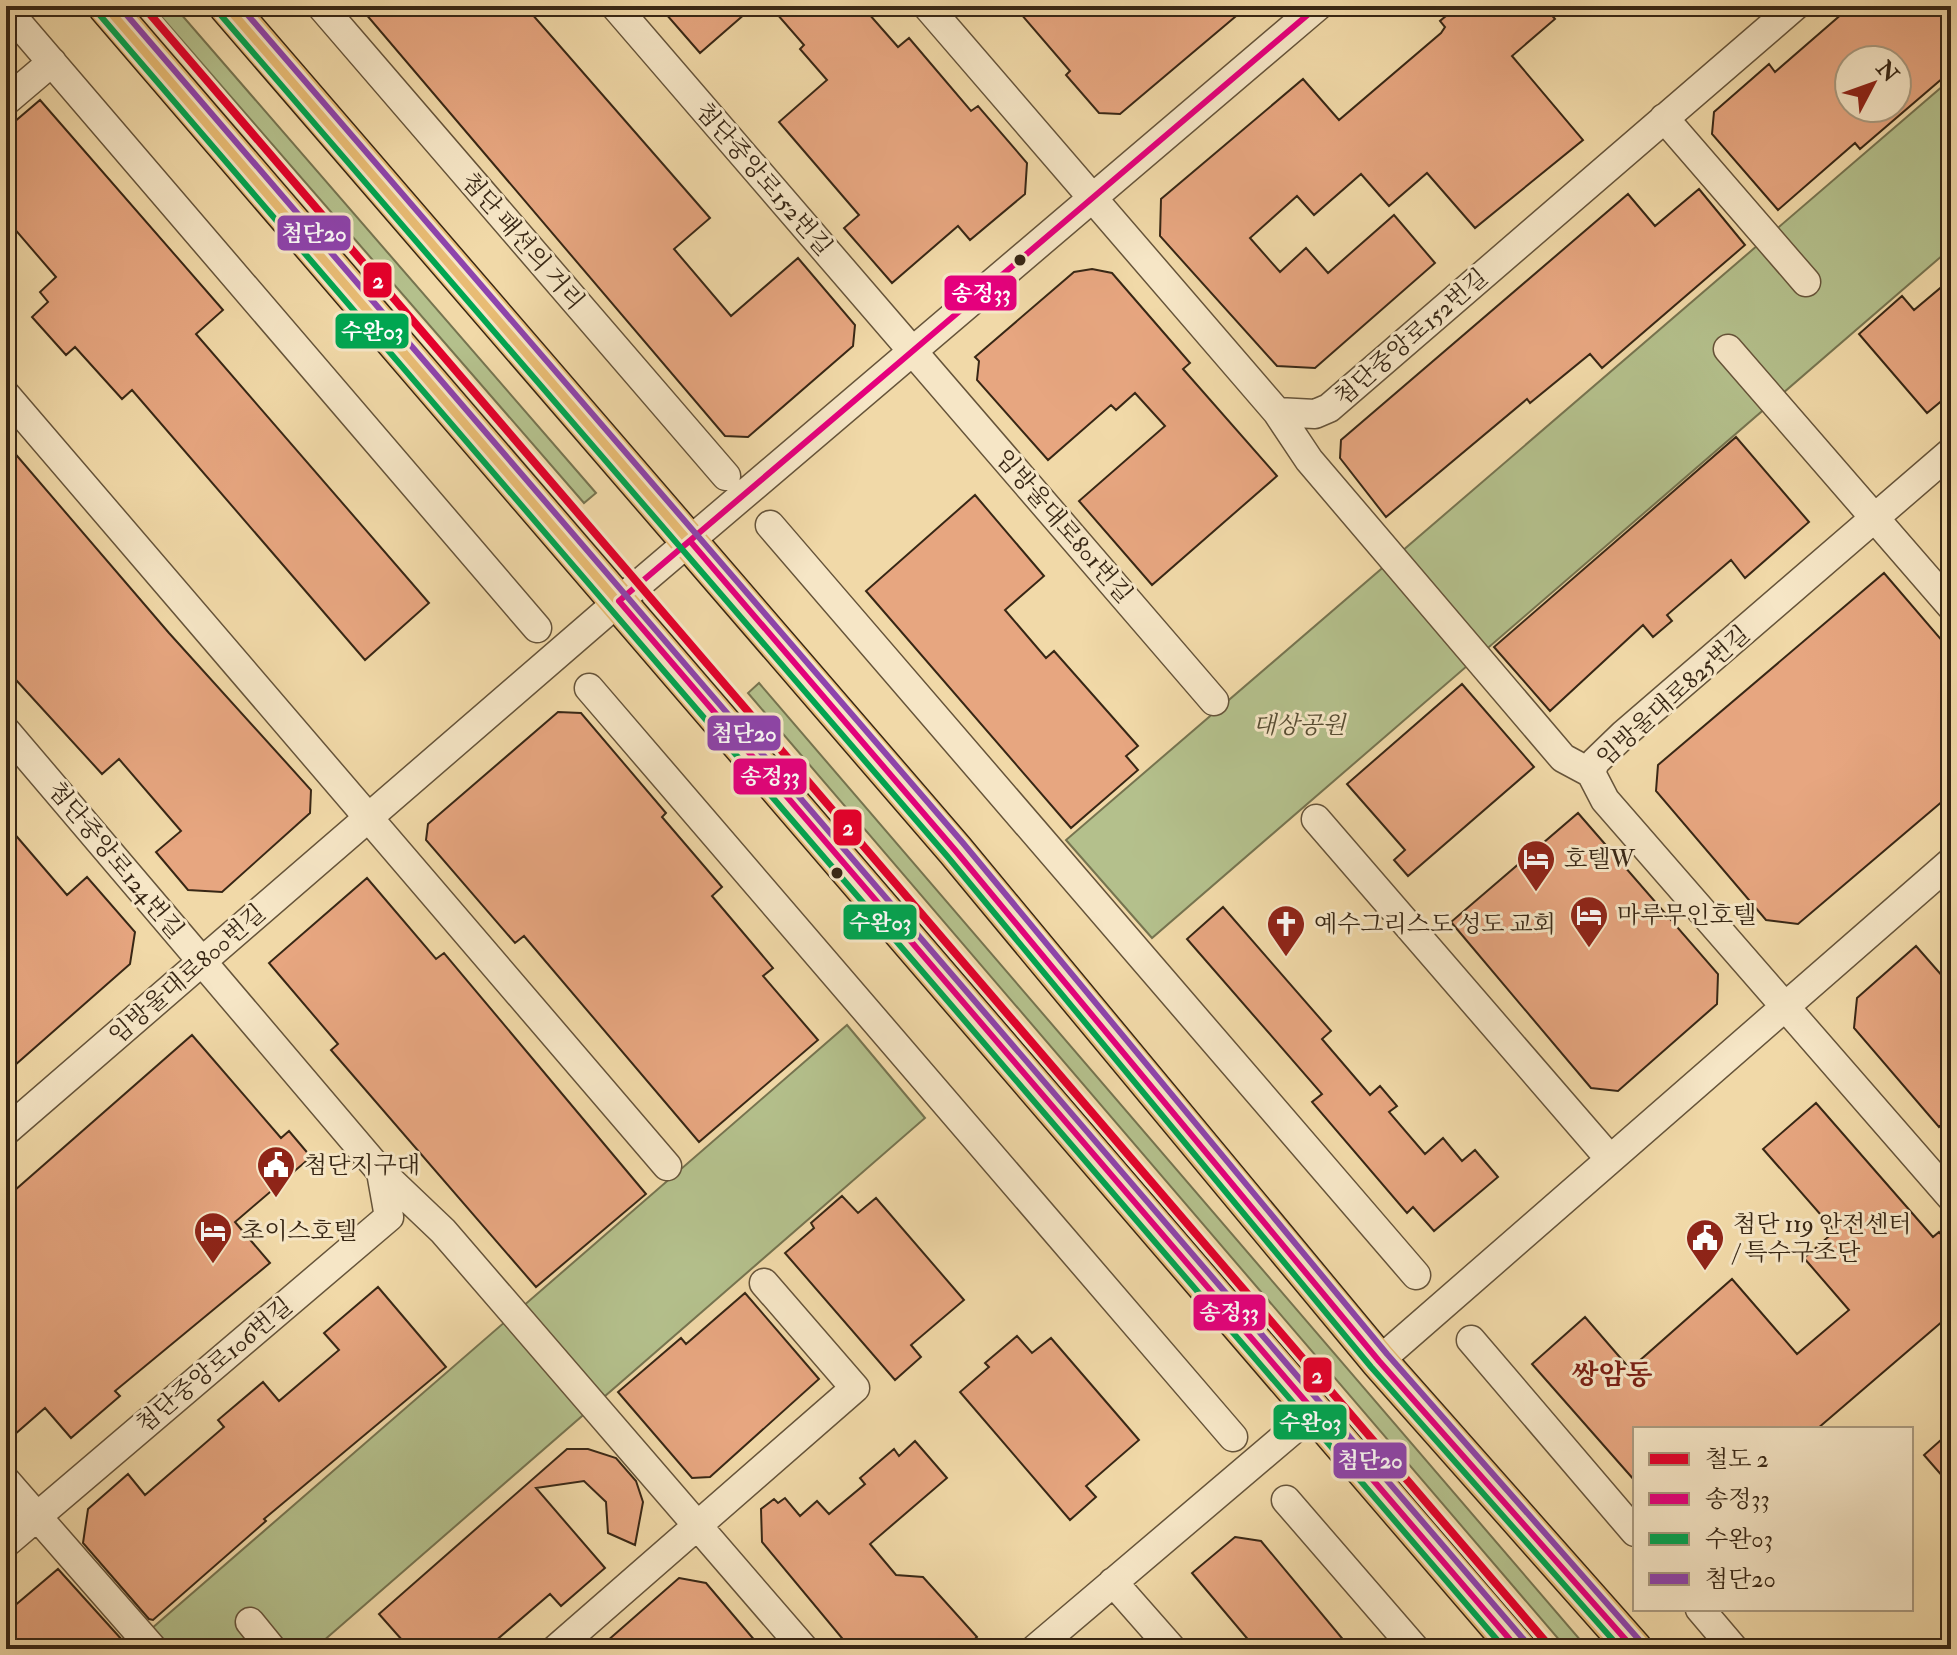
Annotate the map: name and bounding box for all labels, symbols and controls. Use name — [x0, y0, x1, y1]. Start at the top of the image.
north arrow — [1833, 44, 1913, 124]
text: N — [1870, 54, 1905, 88]
street label: 첨단중앙로152번길 — [688, 96, 839, 262]
street label: 첨단 패션의 거리 — [454, 166, 591, 317]
line badge: 첨단20 — [276, 214, 352, 252]
text: 첨단20 — [282, 220, 346, 248]
unlabelled marker — [1012, 252, 1028, 268]
line badge: 2 — [362, 261, 393, 299]
street label: 첨단중앙로152번길 — [1328, 262, 1494, 413]
text: 2 — [372, 267, 384, 295]
line badge: 송정33 — [943, 274, 1018, 312]
text: 송정33 — [951, 280, 1011, 308]
line badge: 수완03 — [334, 312, 410, 350]
text: 수완03 — [341, 318, 403, 346]
street label: 임방울대로801번길 — [988, 443, 1139, 610]
street label: 임방울대로825번길 — [1590, 619, 1757, 774]
park label: 대상공원 — [1253, 710, 1347, 741]
line badge: 첨단20 — [706, 714, 782, 752]
text: 첨단20 — [712, 720, 776, 748]
line badge: 송정33 — [732, 757, 808, 796]
text: 송정33 — [740, 763, 800, 791]
street label: 첨단중앙로124번길 — [41, 775, 190, 945]
line badge: 2 — [832, 808, 863, 847]
text: 2 — [842, 814, 854, 842]
hotel icon: 호텔W — [1515, 838, 1557, 893]
place label: 호텔W — [1564, 844, 1636, 875]
unlabelled marker — [829, 865, 845, 881]
hotel icon: 마루무인호텔 — [1568, 894, 1610, 949]
street label: 임방울대로800번길 — [102, 898, 272, 1051]
place label: 마루무인호텔 — [1617, 900, 1756, 931]
line badge: 수완03 — [842, 903, 918, 941]
church icon: 예수그리스도 성도 교회 — [1265, 903, 1307, 958]
text: 수완03 — [849, 909, 911, 937]
place label: 예수그리스도 성도 교회 — [1314, 909, 1556, 940]
public building icon: 첨단지구대 — [255, 1144, 297, 1199]
place label: 첨단지구대 — [304, 1150, 420, 1181]
place label: 첨단 119 안전센터 / 특수구조단 — [1731, 1209, 1912, 1268]
hotel icon: 초이스호텔 — [192, 1210, 234, 1265]
place label: 초이스호텔 — [241, 1216, 357, 1247]
public building icon: 첨단 119 안전센터 / 특수구조단 — [1684, 1217, 1726, 1272]
street label: 첨단중앙로106번길 — [130, 1291, 299, 1440]
line badge: 송정33 — [1192, 1293, 1267, 1332]
text: 송정33 — [1199, 1299, 1259, 1327]
line badge: 2 — [1302, 1356, 1333, 1394]
district label: 쌍암동 — [1571, 1358, 1653, 1393]
text: 2 — [1311, 1362, 1323, 1390]
line badge: 수완03 — [1272, 1403, 1348, 1441]
text: 수완03 — [1279, 1409, 1341, 1437]
legend — [1633, 1427, 1913, 1611]
line badge: 첨단20 — [1332, 1441, 1408, 1480]
text: 철도 2 — [1705, 1444, 1769, 1475]
text: 첨단20 — [1338, 1447, 1402, 1475]
text: 송정33 — [1705, 1484, 1770, 1515]
text: 수완03 — [1705, 1524, 1773, 1555]
text: 첨단20 — [1705, 1564, 1776, 1595]

